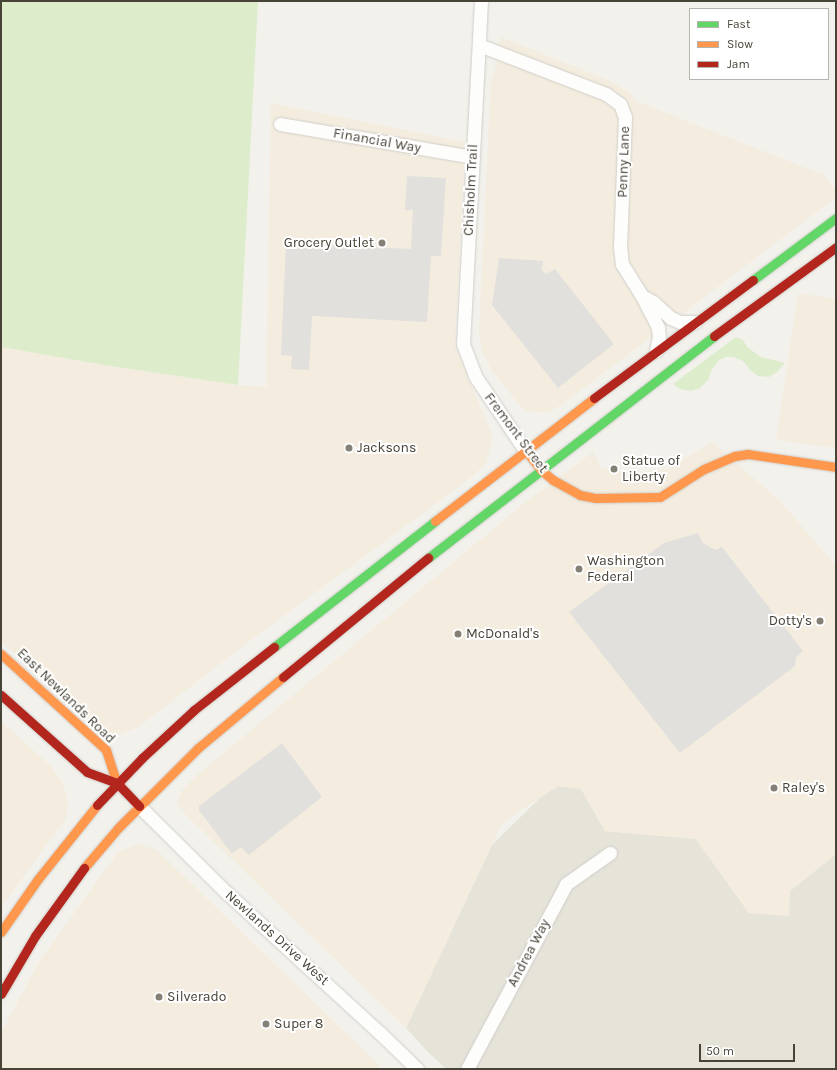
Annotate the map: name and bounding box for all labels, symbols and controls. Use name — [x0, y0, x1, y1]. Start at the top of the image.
legend — [689, 8, 829, 80]
text: Fast — [727, 17, 750, 31]
text: Slow — [727, 37, 753, 51]
text: Jam — [727, 57, 750, 71]
street label: Financial Way — [332, 125, 422, 157]
street label: Penny Lane — [614, 126, 634, 198]
street label: Chisholm Trail — [460, 144, 482, 236]
place label: Grocery Outlet — [284, 235, 374, 251]
marker: Grocery Outlet — [377, 238, 387, 248]
street label: Fremont Street — [480, 390, 552, 476]
place label: Jacksons — [357, 440, 416, 456]
marker: Jacksons — [344, 443, 354, 453]
place label: Statue of Liberty — [622, 453, 680, 486]
marker: Statue of Liberty — [609, 464, 619, 474]
place label: Washington Federal — [587, 553, 664, 586]
marker: Washington Federal — [574, 564, 584, 574]
place label: Dotty's — [769, 613, 812, 629]
marker: Dotty's — [815, 616, 825, 626]
place label: McDonald's — [466, 626, 540, 642]
marker: McDonald's — [453, 629, 463, 639]
street label: East Newlands Road — [14, 645, 118, 747]
place label: Raley's — [782, 780, 825, 796]
marker: Raley's — [769, 783, 779, 793]
street label: Newlands Drive West — [222, 887, 332, 989]
street label: Andrea Way — [504, 916, 554, 990]
place label: Silverado — [167, 989, 226, 1005]
marker: Silverado — [154, 992, 164, 1002]
place label: Super 8 — [274, 1016, 323, 1032]
marker: Super 8 — [261, 1019, 271, 1029]
scale bar — [701, 1036, 797, 1062]
text: 50 m — [706, 1044, 734, 1058]

